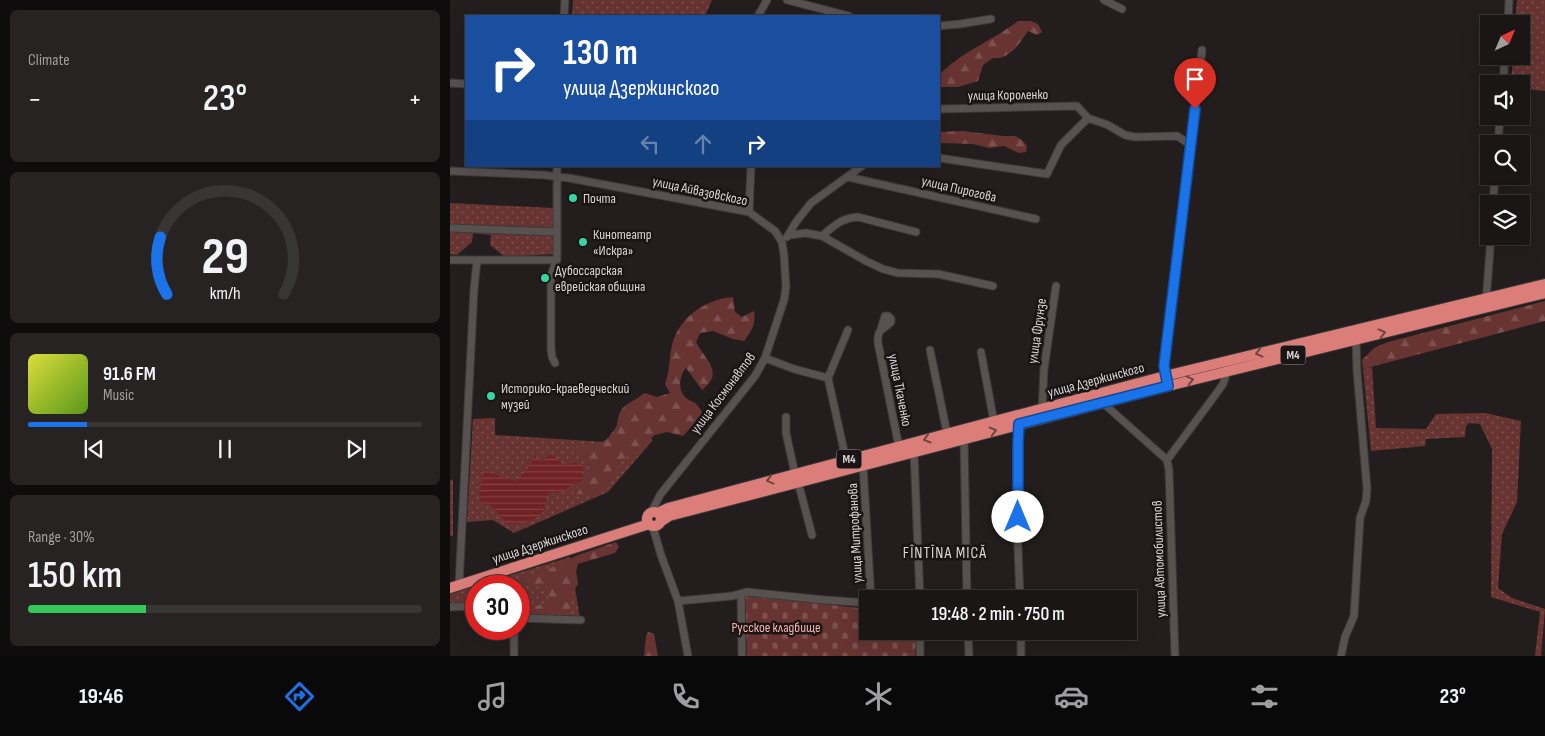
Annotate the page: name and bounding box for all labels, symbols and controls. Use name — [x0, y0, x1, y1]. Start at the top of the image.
north arrow — [1480, 15, 1530, 65]
map controls — [1480, 15, 1530, 245]
text: 130 m — [563, 32, 638, 75]
icon: right — [480, 35, 545, 100]
text: Climate — [28, 51, 70, 70]
pin — [1174, 58, 1216, 109]
icon: arrive — [1181, 65, 1209, 93]
text: улица Дзержинского — [563, 75, 719, 102]
button: sound — [1480, 75, 1530, 125]
text: 23° — [203, 76, 247, 121]
text: − — [28, 83, 42, 116]
text: + — [408, 83, 422, 116]
street label: улица Короленко — [968, 86, 1049, 104]
icon: left — [636, 130, 664, 158]
icon: ahead — [689, 130, 717, 158]
icon: right — [742, 130, 770, 158]
button: search — [1480, 135, 1530, 185]
street label: улица Пирогова — [920, 172, 998, 206]
street label: улица Айвазовского — [651, 173, 749, 209]
place label: Почта — [583, 190, 616, 207]
marker: Почта — [567, 192, 579, 204]
button: layers — [1480, 195, 1530, 245]
text: 29 — [201, 226, 249, 289]
place label: Кинотеатр «Искра» — [593, 226, 652, 259]
marker: Кинотеатр «Искра» — [577, 236, 589, 248]
place label: Дубоссарская еврейская община — [555, 262, 645, 295]
marker: Дубоссарская еврейская община — [539, 272, 551, 284]
text: km/h — [210, 283, 240, 304]
street label: улица Фрунзе — [1024, 297, 1050, 365]
one-way arrow — [1377, 328, 1386, 339]
road number: M4 — [1280, 346, 1306, 364]
one-way arrow — [1255, 347, 1264, 358]
street label: улица Космонавтов — [687, 349, 759, 437]
street label: улица Ткаченко — [885, 352, 915, 428]
street label: улица Дзержинского — [1046, 359, 1146, 401]
text: 91.6 FM — [103, 363, 156, 386]
one-way arrow — [1186, 375, 1194, 386]
place label: Историко-краеведческий музей — [501, 380, 629, 413]
text: Music — [103, 386, 134, 405]
marker: Историко-краеведческий музей — [485, 390, 497, 402]
one-way arrow — [989, 426, 998, 437]
one-way arrow — [924, 433, 932, 443]
icon: previous — [80, 435, 108, 463]
icon: pause — [211, 435, 239, 463]
icon: next — [342, 435, 370, 463]
road number: M4 — [836, 449, 862, 468]
one-way arrow — [767, 475, 775, 485]
street label: улица Митрофанова — [844, 483, 866, 583]
position arrow — [991, 490, 1043, 542]
street label: улица Автомобилистов — [1148, 500, 1170, 618]
street label: улица Дзержинского — [490, 520, 590, 567]
text: Range · 30% — [28, 528, 95, 547]
district label: FÎNTÎNA MICĂ — [903, 544, 987, 563]
text: 150 km — [28, 553, 122, 598]
speed limit sign: 30 — [465, 575, 530, 640]
text: 19:48 · 2 min · 750 m — [931, 603, 1065, 626]
park label: Русское кладбище — [731, 619, 821, 636]
icon: directions — [282, 679, 317, 714]
icon: music — [475, 679, 510, 714]
icon: phone — [668, 679, 703, 714]
icon: climate — [861, 679, 896, 714]
icon: car — [1054, 679, 1089, 714]
icon: filters — [1247, 679, 1282, 714]
text: 19:46 — [79, 683, 124, 710]
text: 23° — [1440, 683, 1466, 710]

